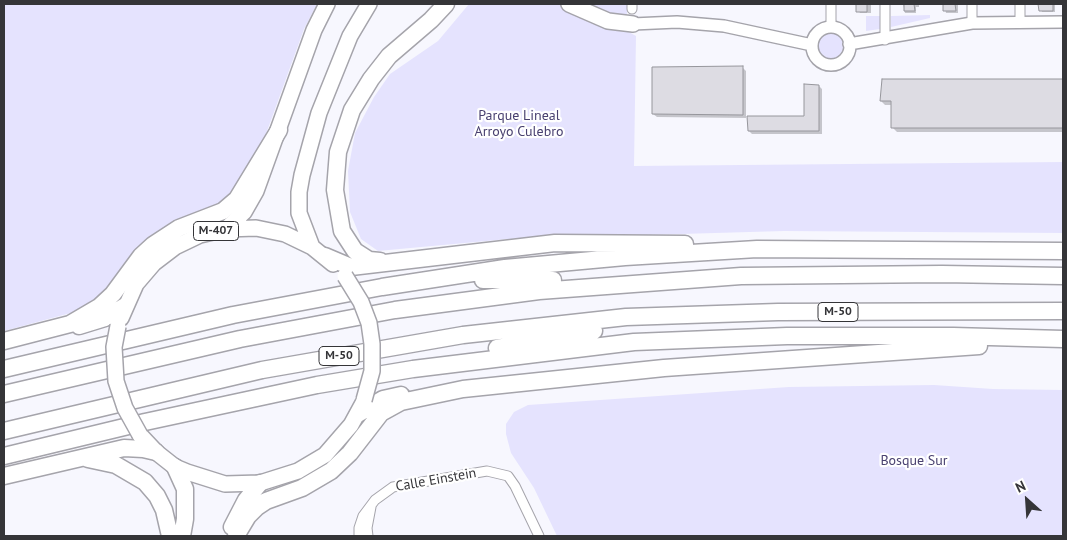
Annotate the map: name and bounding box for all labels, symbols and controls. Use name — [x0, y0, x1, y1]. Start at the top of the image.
park label: Parque Lineal Arroyo Culebro — [475, 108, 563, 140]
road number: M-407 — [194, 222, 238, 240]
road number: M-50 — [818, 302, 858, 322]
road number: M-50 — [319, 346, 359, 366]
park label: Bosque Sur — [880, 453, 948, 469]
street label: Calle Einstein — [394, 465, 478, 495]
north arrow — [1002, 475, 1052, 525]
text: N — [1012, 476, 1028, 497]

